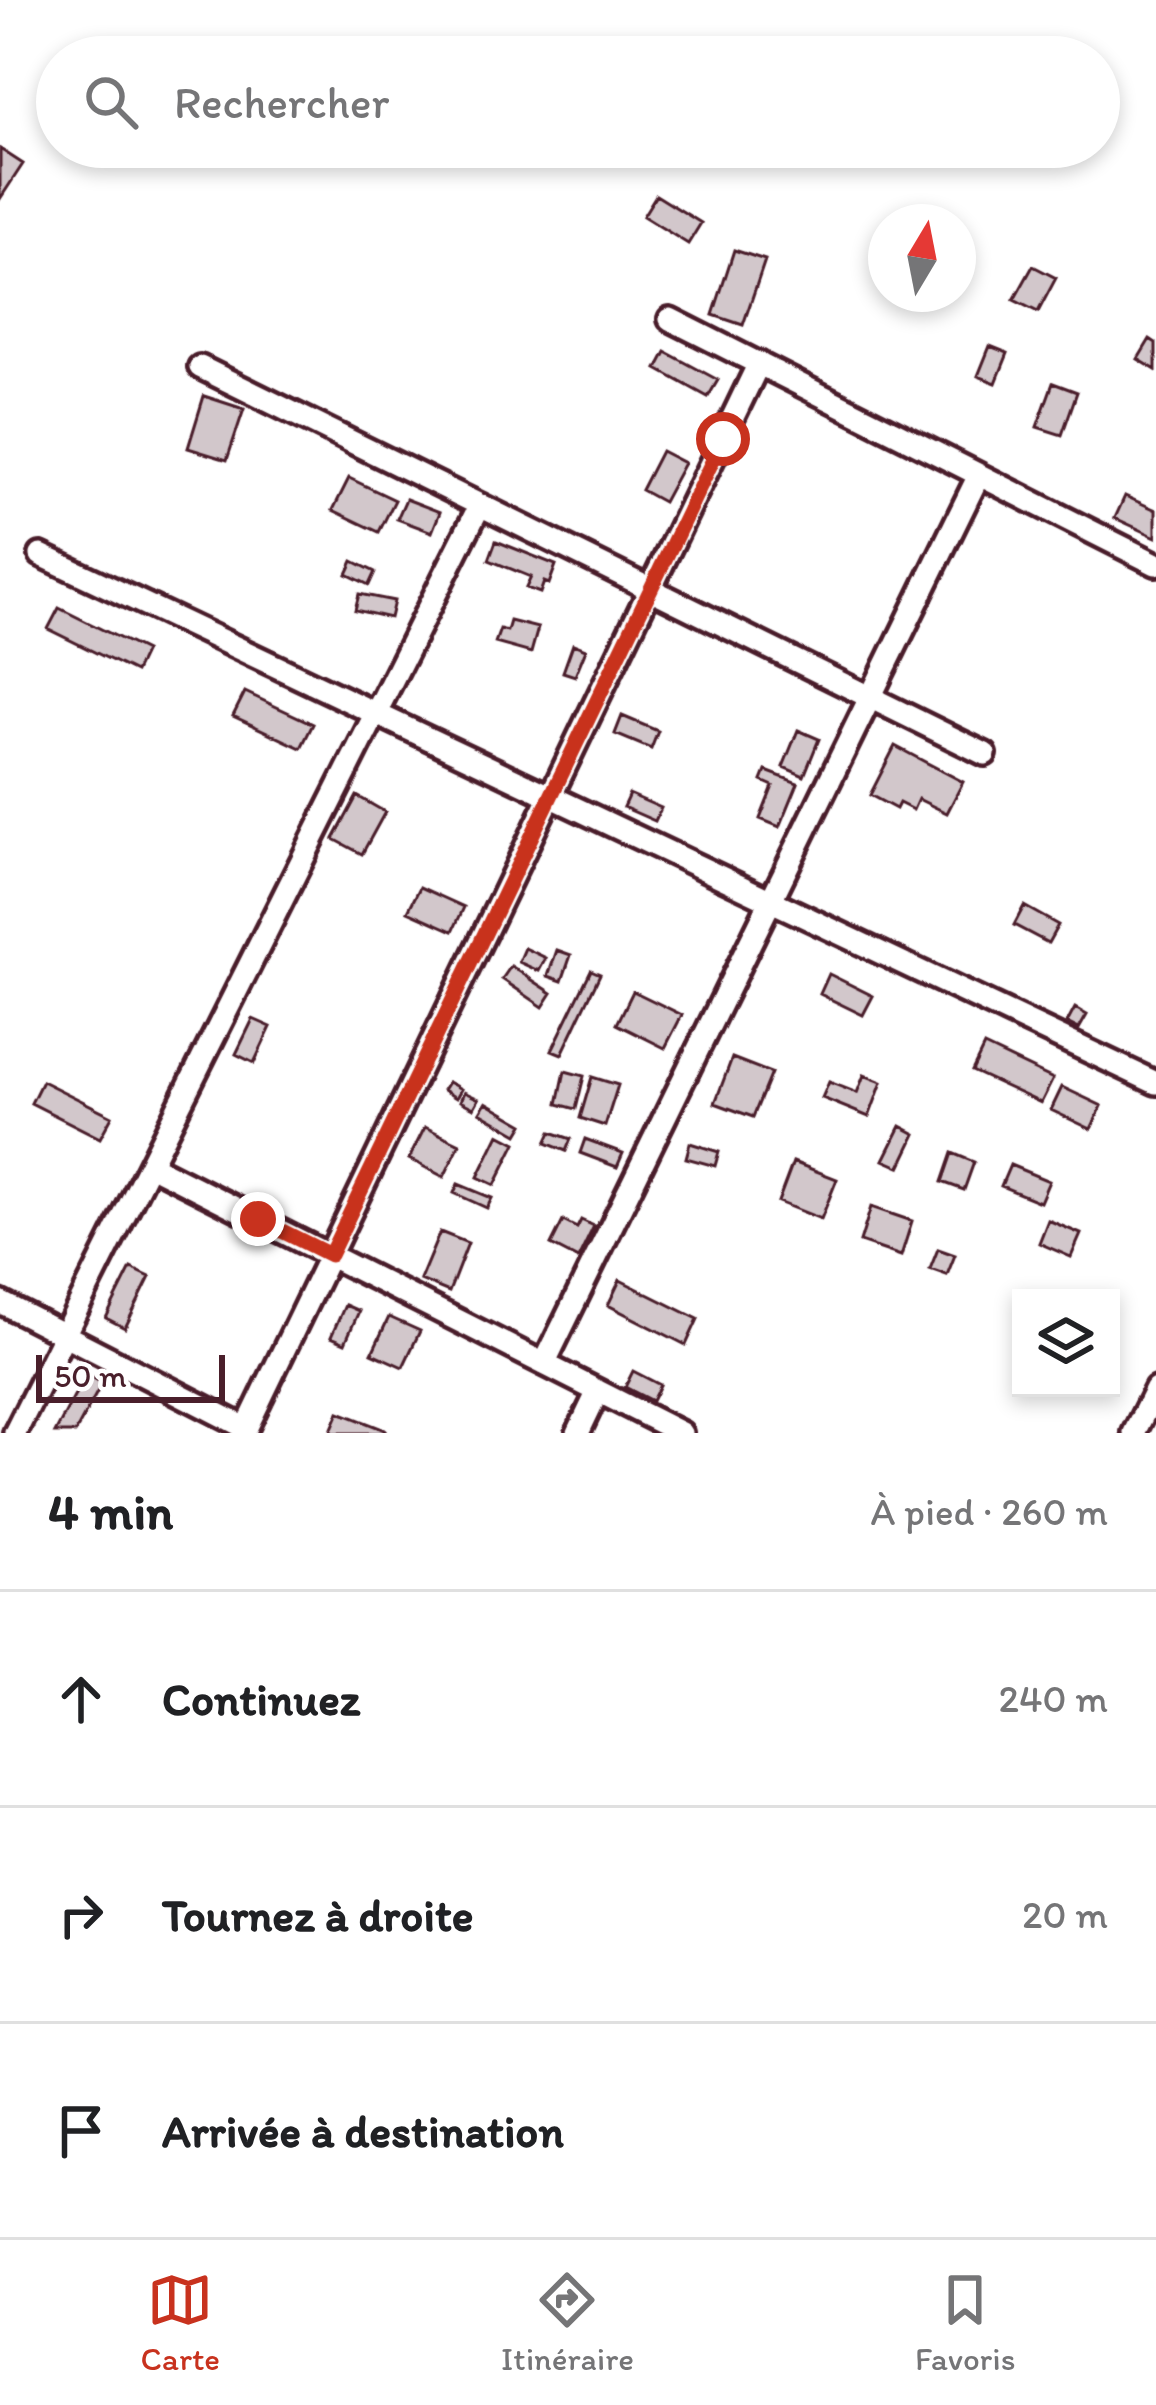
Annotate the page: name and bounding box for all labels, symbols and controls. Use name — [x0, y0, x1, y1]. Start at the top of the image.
search box — [36, 36, 1120, 168]
icon: search — [78, 69, 144, 135]
text: Rechercher — [174, 75, 389, 129]
north arrow — [868, 204, 976, 312]
route start — [696, 412, 750, 466]
route end — [231, 1192, 285, 1246]
map controls — [1012, 1289, 1120, 1397]
button: layers — [1012, 1289, 1120, 1397]
scale bar — [36, 1349, 225, 1402]
text: 50 m — [54, 1356, 127, 1395]
text: 4 min — [48, 1481, 173, 1542]
text: À pied · 260 m — [871, 1488, 1108, 1535]
icon: ahead — [48, 1666, 114, 1732]
text: Continuez — [162, 1672, 360, 1726]
text: 240 m — [998, 1675, 1108, 1722]
icon: right — [48, 1882, 114, 1948]
text: Tournez à droite — [162, 1888, 474, 1942]
text: 20 m — [1022, 1891, 1108, 1938]
icon: arrive — [48, 2098, 114, 2164]
text: Arrivée à destination — [162, 2104, 564, 2158]
tab: Carte — [140, 2267, 220, 2378]
tab: Itinéraire — [501, 2267, 634, 2378]
tab: Favoris — [915, 2267, 1016, 2378]

